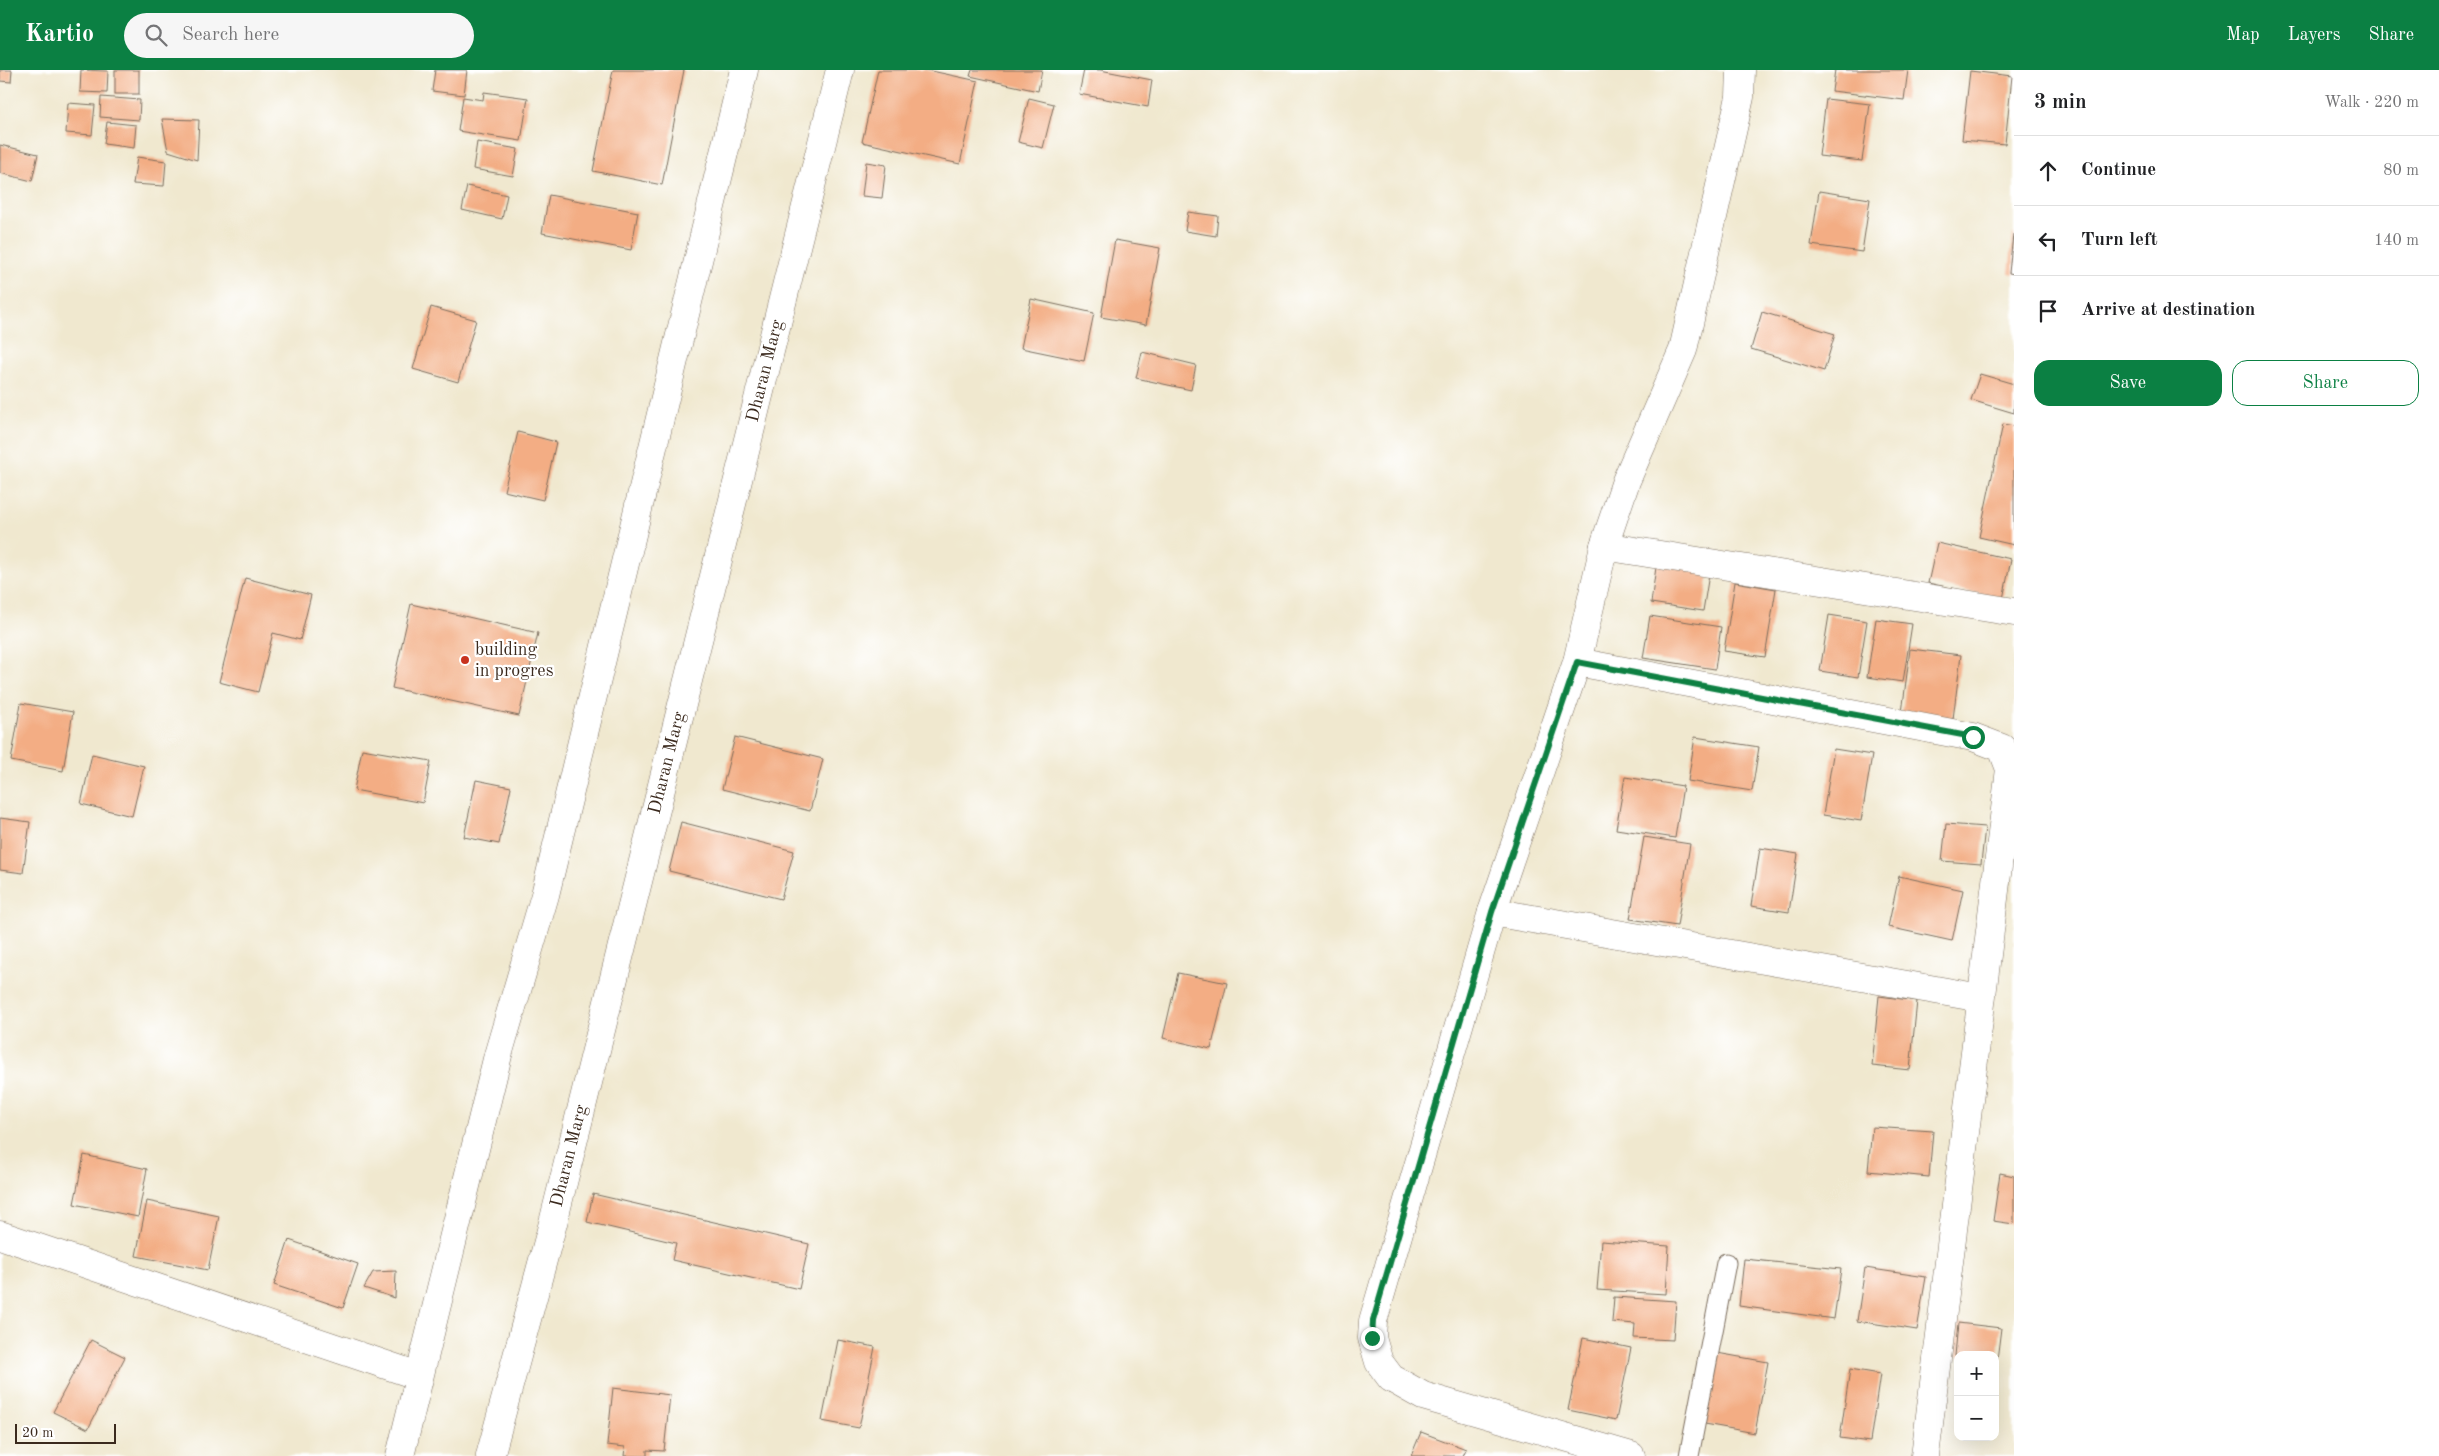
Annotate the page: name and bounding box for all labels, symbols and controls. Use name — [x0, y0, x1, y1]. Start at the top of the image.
search box — [124, 13, 474, 58]
icon: search — [142, 21, 170, 49]
text: Kartio — [25, 23, 94, 47]
text: Search here — [182, 26, 279, 45]
text: Map — [2226, 26, 2260, 44]
text: Layers — [2288, 26, 2340, 44]
text: Share — [2368, 26, 2414, 44]
text: 3 min — [2034, 92, 2087, 113]
text: Walk · 220 m — [2324, 95, 2419, 111]
icon: ahead — [2034, 157, 2062, 185]
text: Continue — [2081, 161, 2156, 180]
text: 80 m — [2383, 163, 2419, 179]
icon: left — [2034, 227, 2062, 255]
text: Turn left — [2081, 231, 2158, 250]
text: 140 m — [2374, 233, 2419, 249]
icon: arrive — [2034, 297, 2062, 325]
text: Arrive at destination — [2081, 301, 2255, 320]
street label: Dharan Marg — [744, 318, 786, 424]
button: Save — [2034, 360, 2222, 406]
button: Share — [2232, 360, 2419, 406]
place label: building in progres — [475, 641, 554, 680]
marker: building in progres — [459, 654, 471, 666]
street label: Dharan Marg — [646, 710, 688, 816]
route start — [1962, 726, 1985, 749]
street label: Dharan Marg — [548, 1103, 590, 1209]
route end — [1361, 1327, 1384, 1350]
map controls — [1954, 1351, 1999, 1441]
button: + — [1954, 1351, 1999, 1396]
button: − — [1954, 1396, 1999, 1441]
scale bar — [15, 1421, 116, 1444]
text: 20 m — [22, 1426, 53, 1440]

